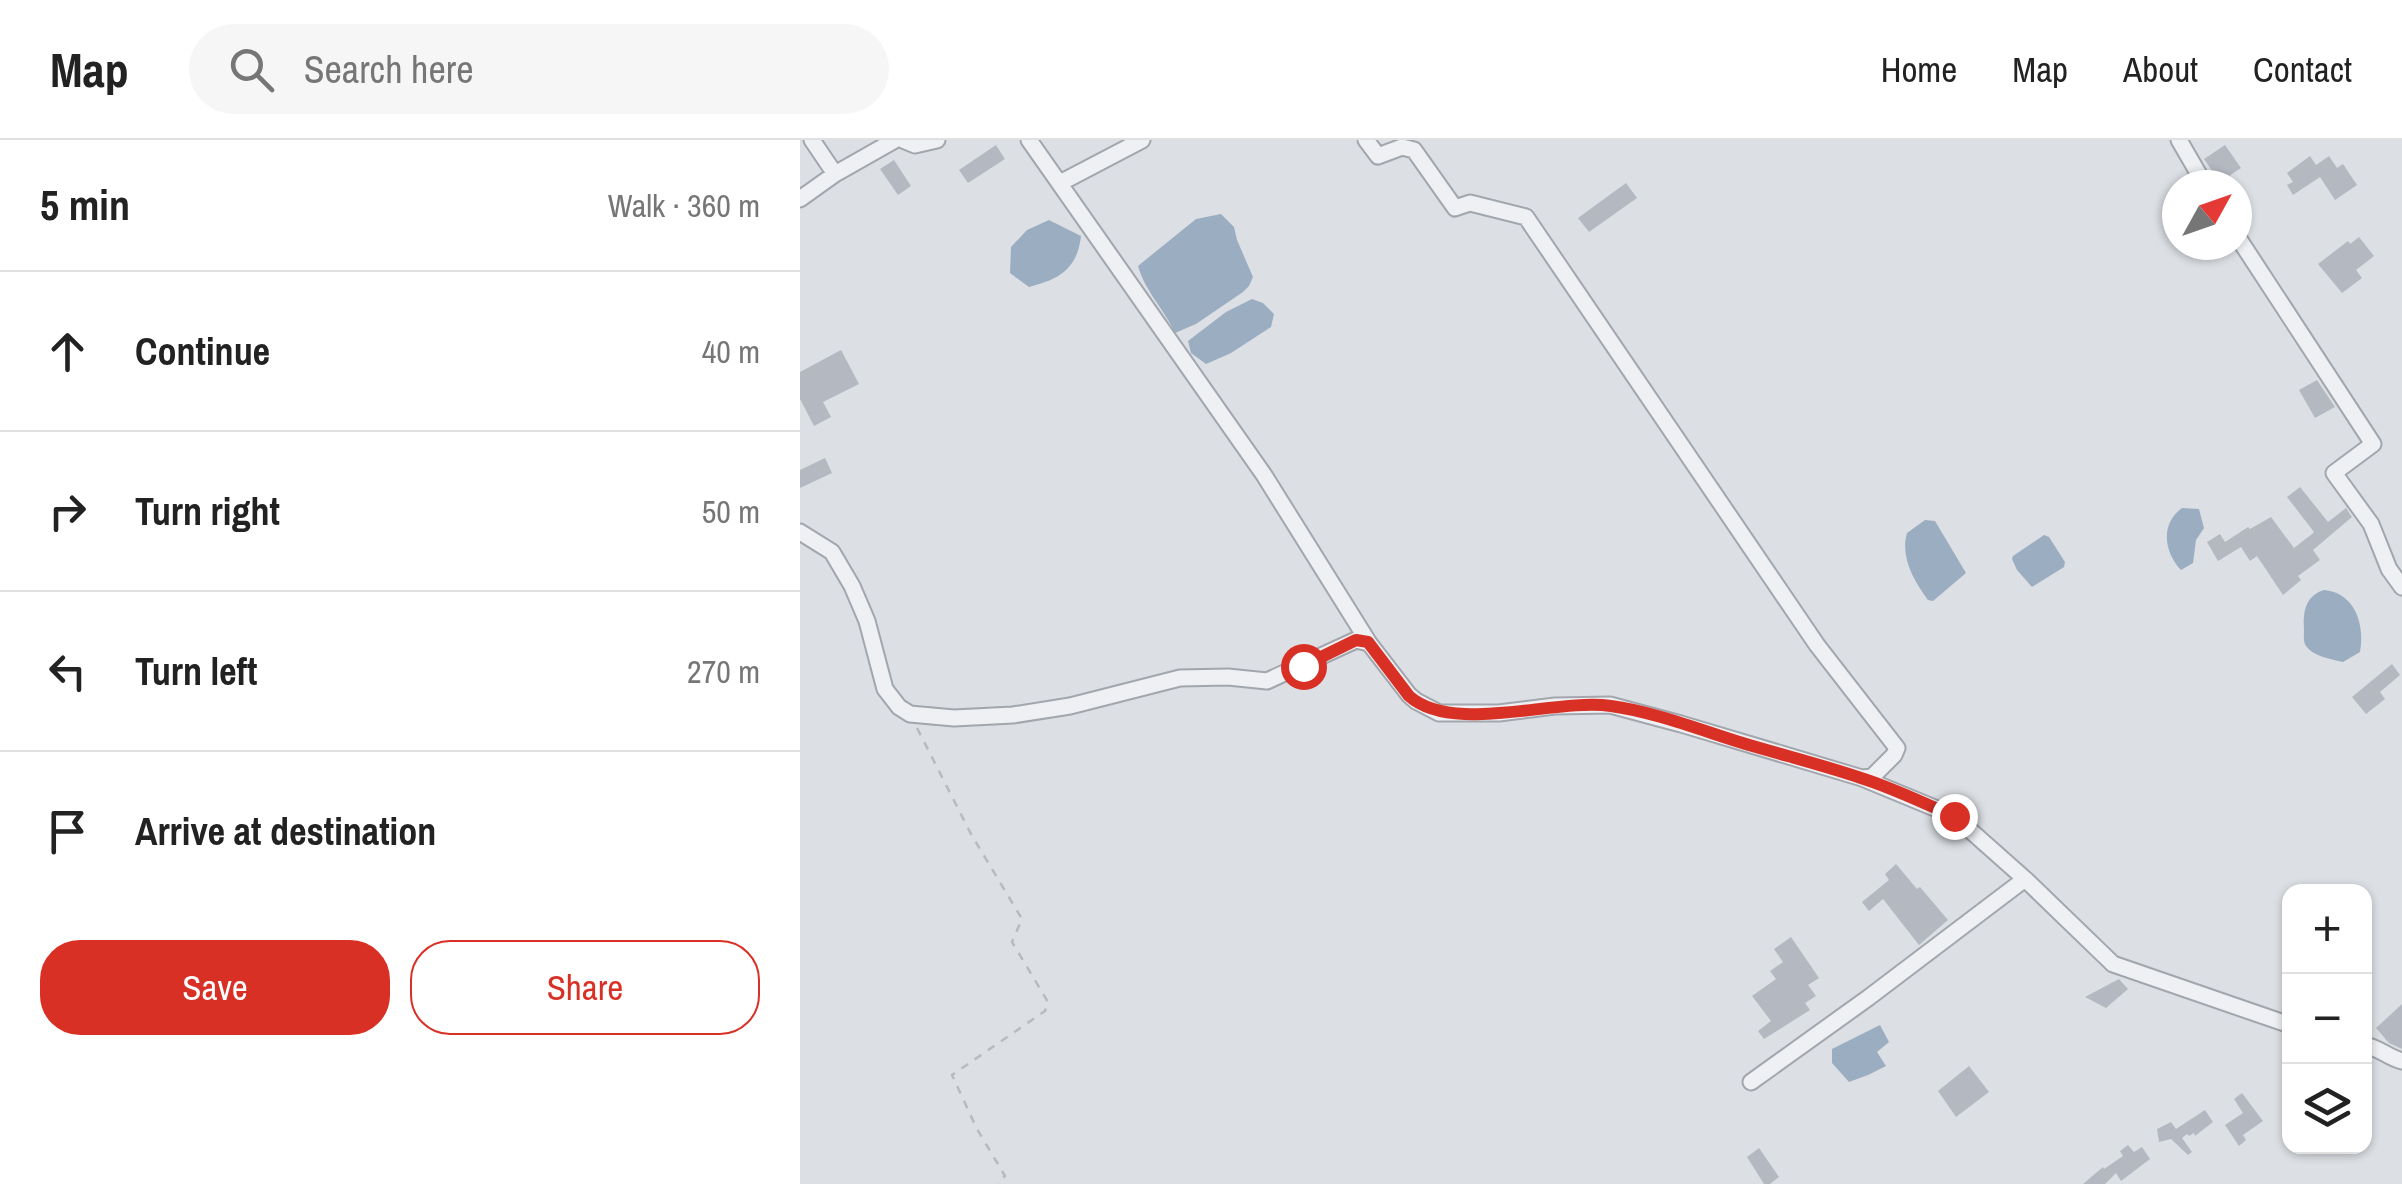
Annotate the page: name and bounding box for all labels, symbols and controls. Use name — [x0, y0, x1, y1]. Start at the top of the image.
search box — [189, 24, 889, 114]
text: Map — [50, 37, 129, 102]
icon: search — [224, 42, 279, 97]
text: Search here — [304, 44, 473, 95]
text: Home — [1881, 46, 1957, 93]
text: Map — [2012, 46, 2068, 93]
text: About — [2123, 46, 2198, 93]
text: Contact — [2253, 46, 2352, 93]
north arrow — [2162, 170, 2252, 260]
text: 5 min — [40, 177, 130, 233]
text: Walk · 360 m — [608, 184, 760, 227]
icon: ahead — [40, 324, 95, 379]
text: Continue — [135, 326, 270, 377]
text: 40 m — [702, 330, 760, 373]
icon: right — [40, 484, 95, 539]
text: Turn right — [135, 486, 280, 537]
text: 50 m — [702, 490, 760, 533]
icon: left — [40, 644, 95, 699]
route start — [1281, 644, 1327, 690]
text: Turn left — [135, 646, 257, 697]
text: 270 m — [687, 650, 760, 693]
route end — [1932, 794, 1978, 840]
icon: arrive — [40, 804, 95, 859]
text: Arrive at destination — [135, 806, 436, 857]
map controls — [2282, 884, 2372, 1154]
button: + — [2282, 884, 2372, 974]
button: Save — [40, 940, 390, 1035]
button: Share — [410, 940, 760, 1035]
button: − — [2282, 974, 2372, 1064]
button: layers — [2282, 1064, 2372, 1154]

